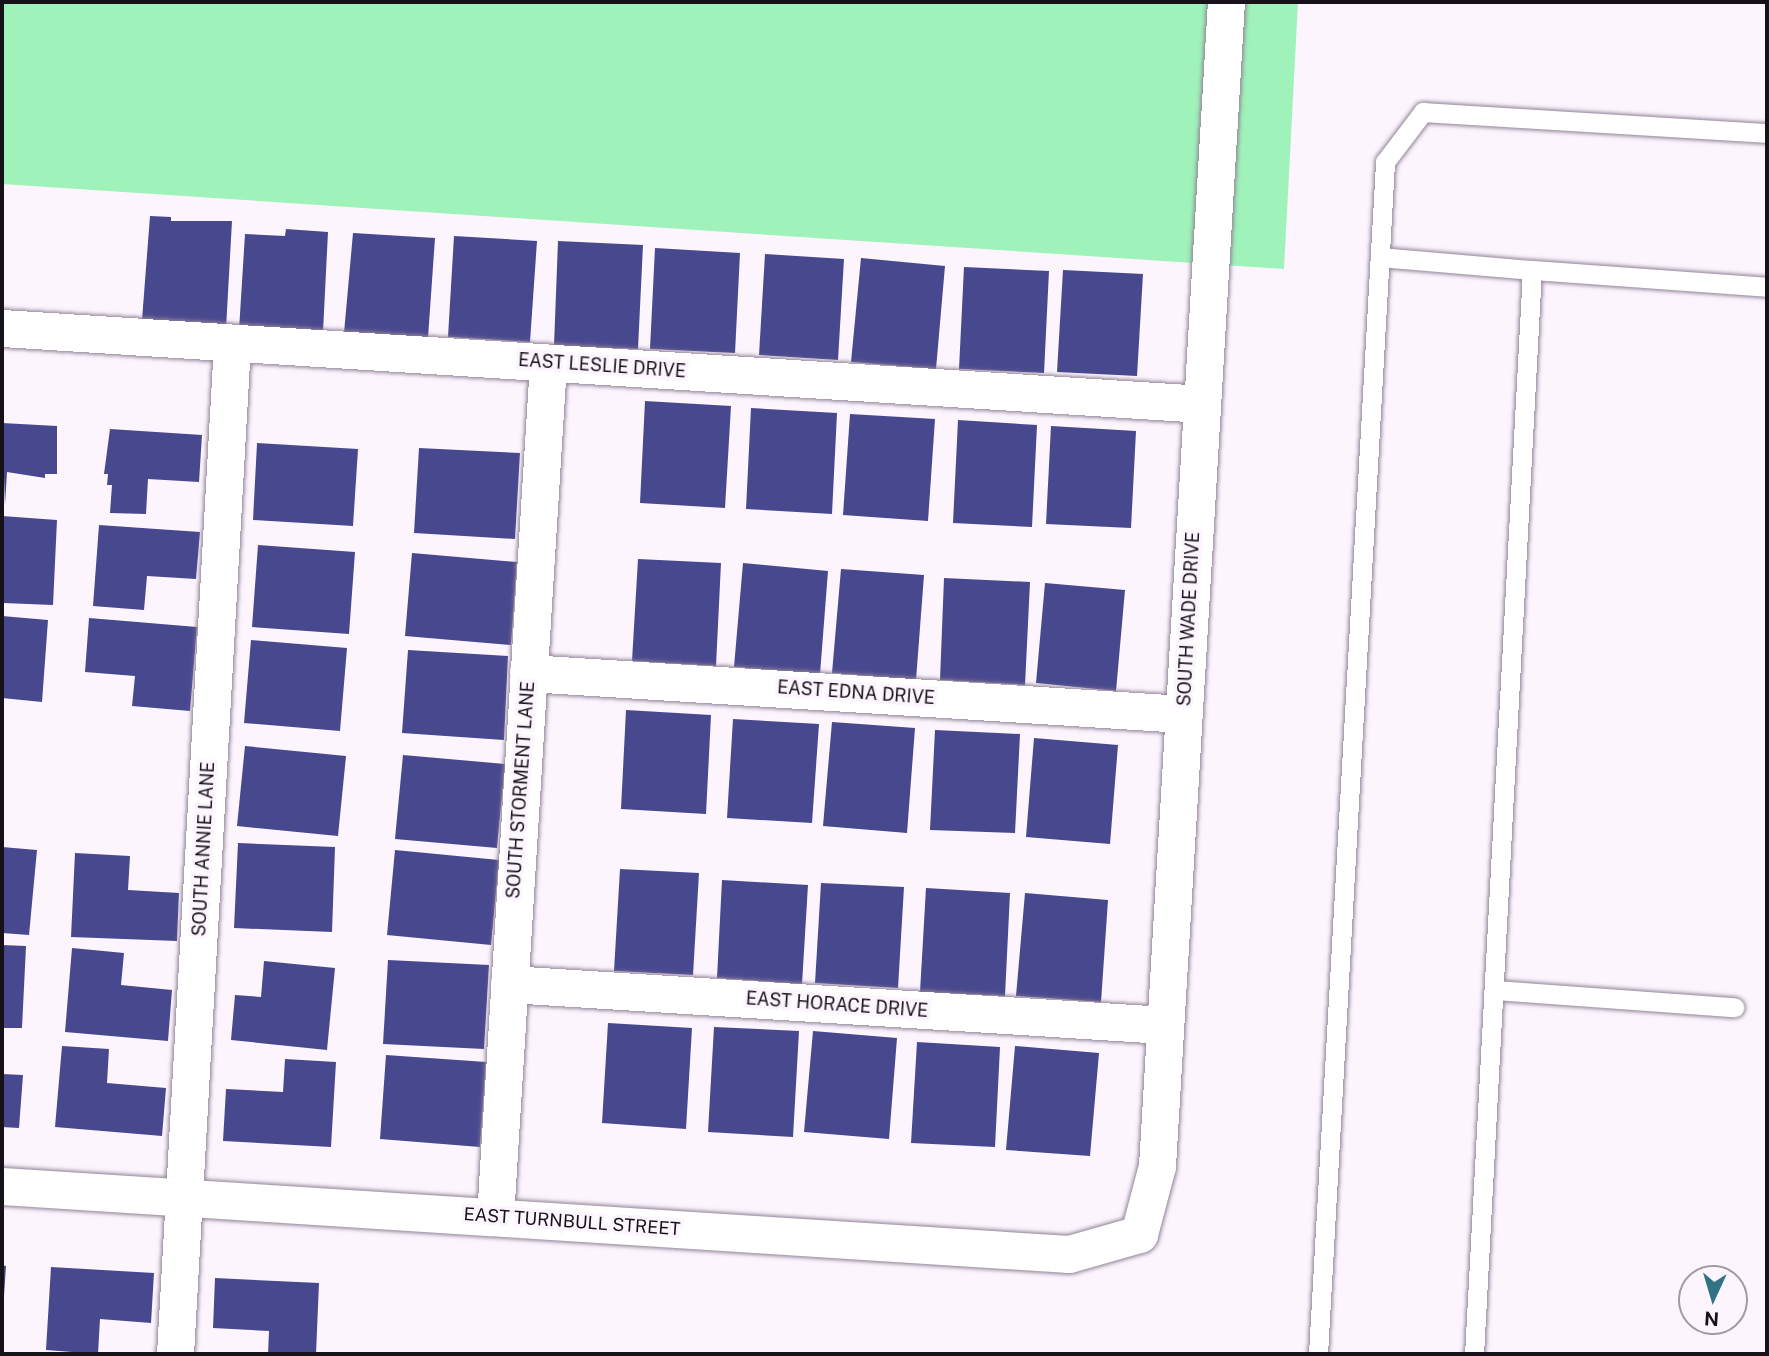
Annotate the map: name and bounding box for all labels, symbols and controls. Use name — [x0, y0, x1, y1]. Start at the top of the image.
street label: EAST LESLIE DRIVE — [517, 349, 687, 383]
street label: SOUTH WADE DRIVE — [1174, 531, 1204, 707]
street label: EAST EDNA DRIVE — [776, 677, 936, 709]
street label: SOUTH STORMENT LANE — [503, 681, 539, 899]
street label: SOUTH ANNIE LANE — [189, 761, 219, 937]
street label: EAST HORACE DRIVE — [745, 988, 929, 1022]
street label: EAST TURNBULL STREET — [463, 1204, 681, 1240]
north arrow — [1678, 1265, 1748, 1335]
text: N — [1704, 1307, 1720, 1330]

